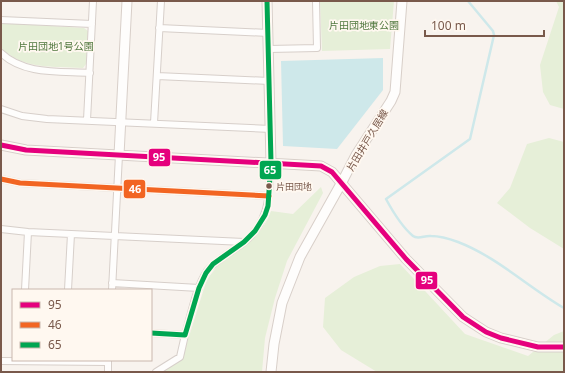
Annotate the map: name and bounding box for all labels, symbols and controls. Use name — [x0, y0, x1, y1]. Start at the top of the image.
scale bar — [425, 12, 544, 38]
text: 100 m — [431, 17, 466, 34]
park label: 片田団地東公園 — [329, 18, 399, 32]
park label: 片田団地1号公園 — [18, 39, 94, 53]
street label: 片田井戸久居線 — [343, 106, 391, 174]
line badge: 95 — [148, 148, 171, 167]
text: 95 — [153, 149, 165, 164]
line badge: 65 — [259, 160, 282, 180]
text: 65 — [264, 162, 276, 177]
line badge: 46 — [123, 179, 146, 199]
place label: 片田団地 — [276, 180, 312, 193]
text: 46 — [129, 181, 141, 196]
marker: 片田団地 — [264, 181, 274, 191]
line badge: 95 — [415, 271, 438, 290]
text: 95 — [421, 272, 433, 287]
legend — [12, 289, 152, 361]
text: 95 — [48, 296, 62, 313]
text: 46 — [48, 316, 62, 333]
text: 65 — [48, 336, 62, 353]

